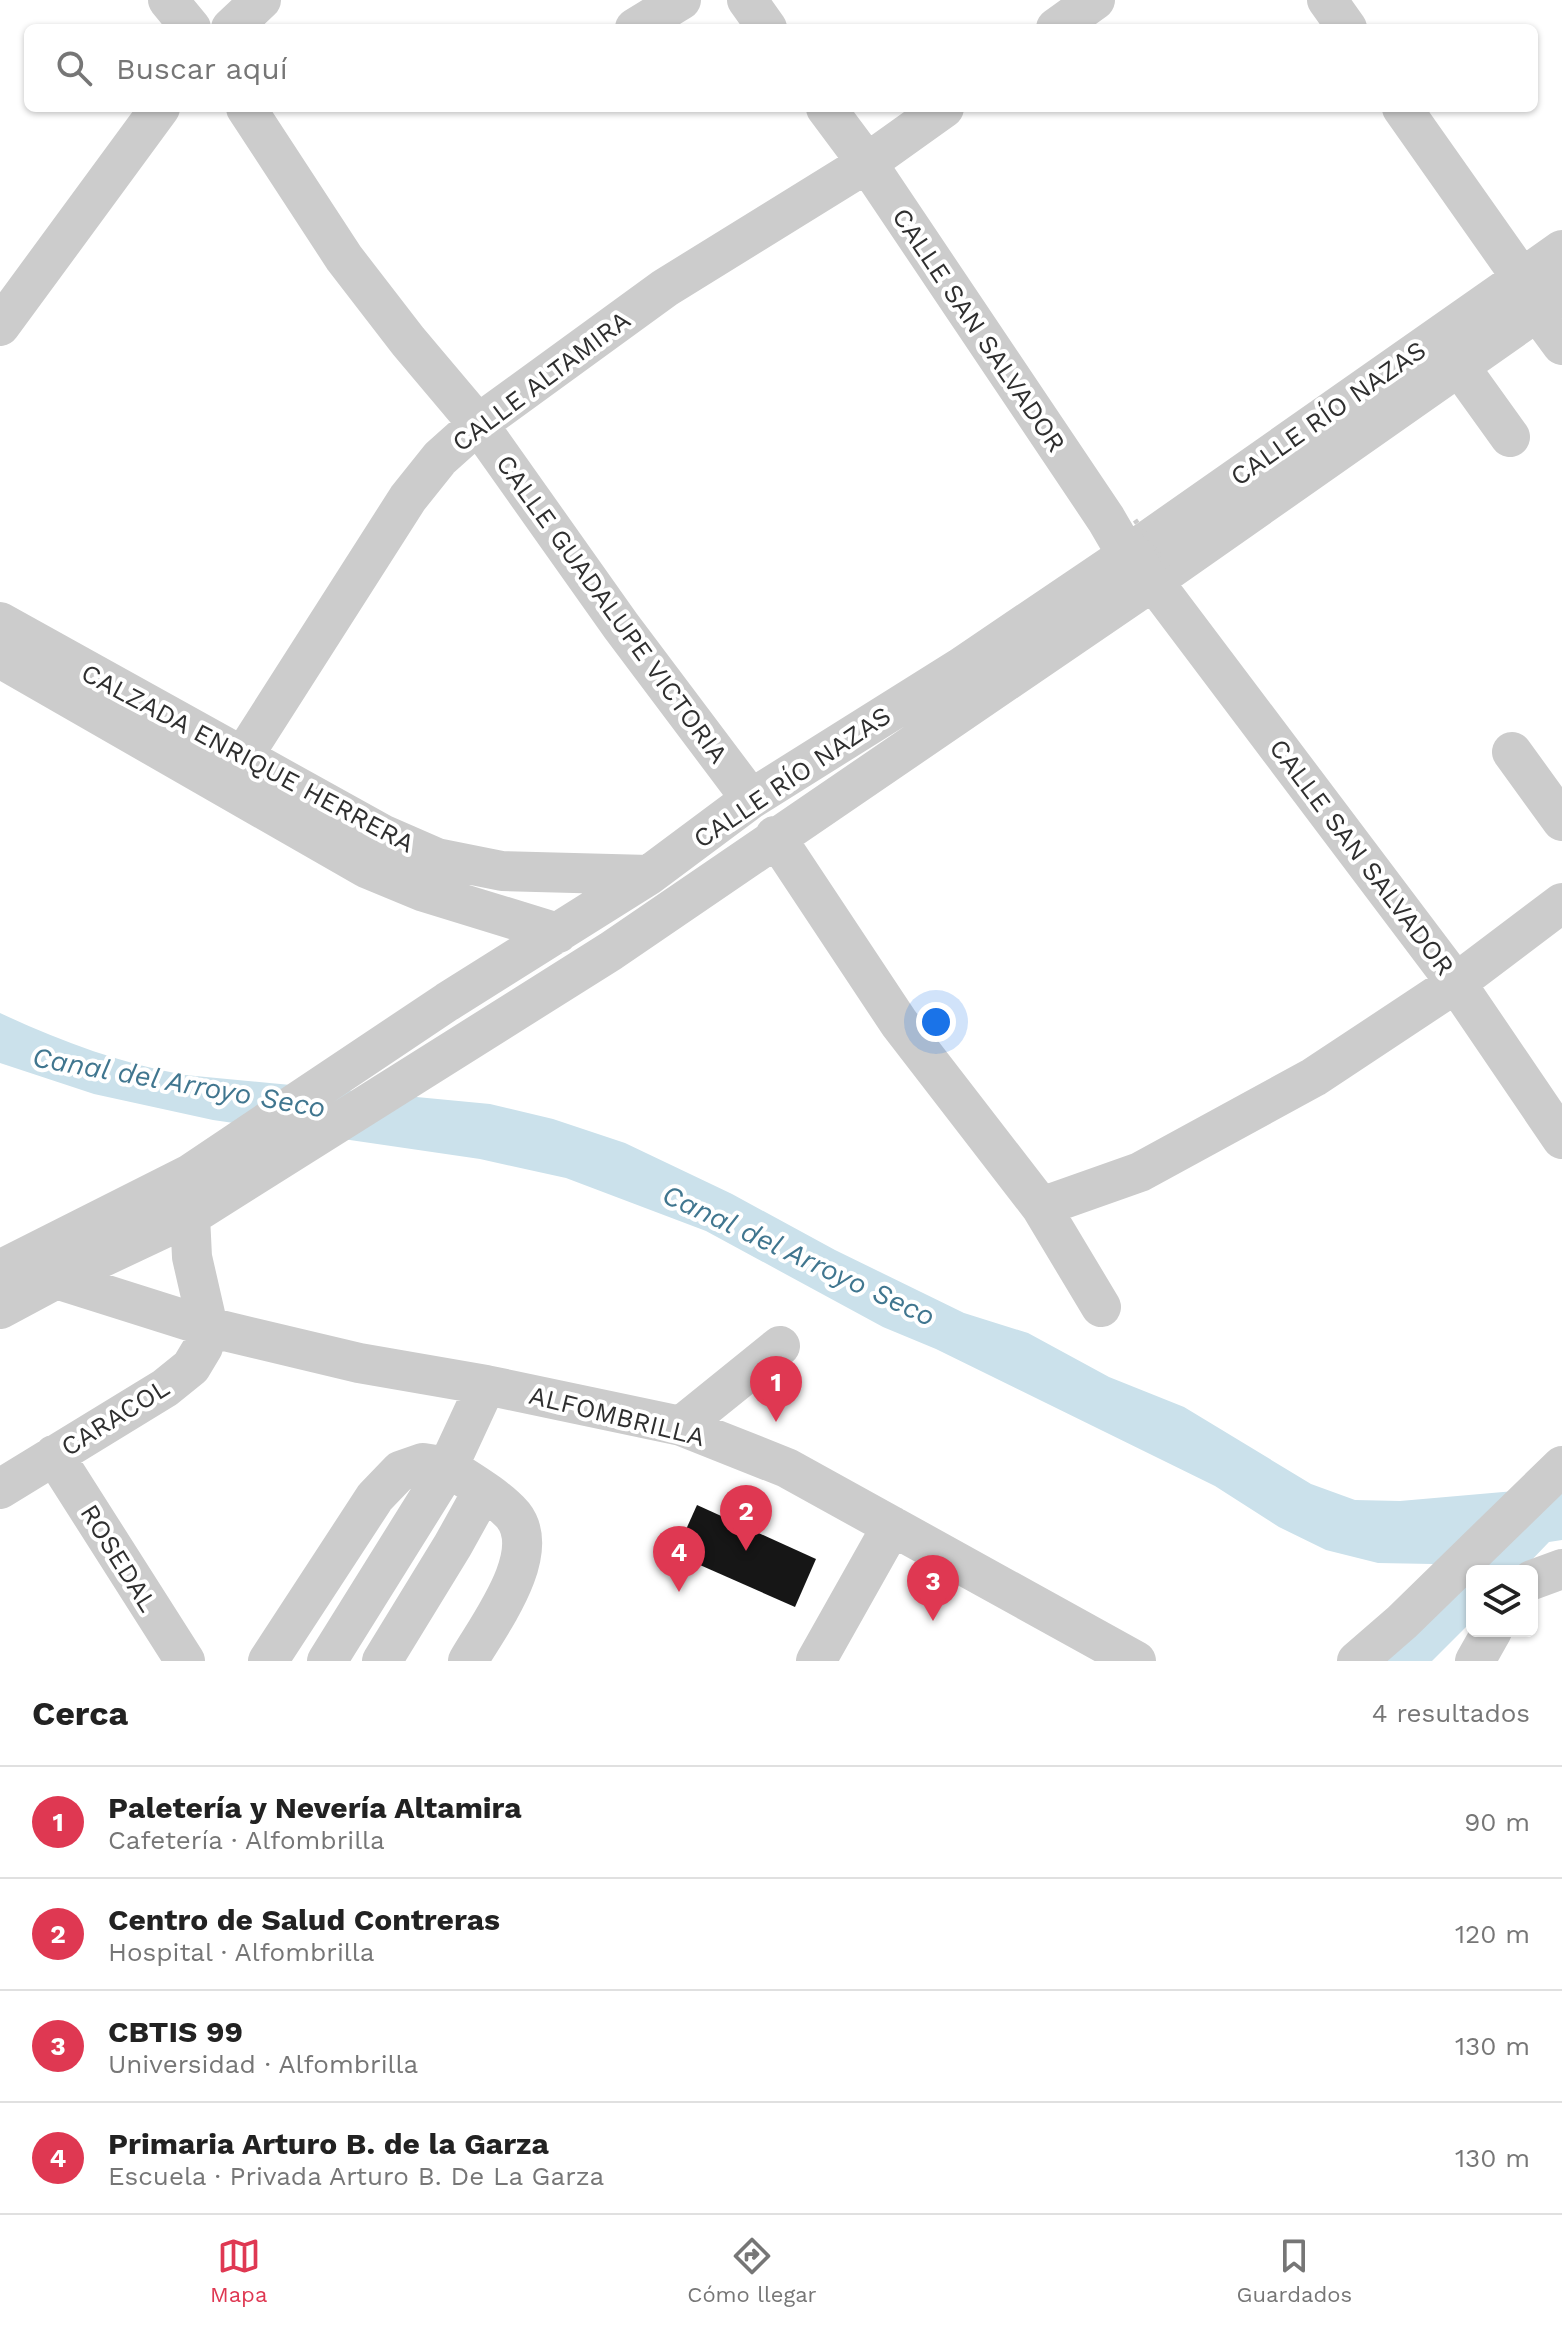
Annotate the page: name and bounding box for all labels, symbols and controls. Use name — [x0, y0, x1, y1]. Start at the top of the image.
search box — [24, 24, 1538, 112]
icon: search — [52, 46, 96, 90]
text: Buscar aquí — [116, 51, 288, 86]
street label: CALLE SAN SALVADOR — [886, 202, 1072, 458]
street label: CALLE ALTAMIRA — [446, 304, 636, 458]
street label: CALLE RÍO NAZAS — [1225, 334, 1431, 492]
street label: CALLE GUADALUPE VICTORIA — [490, 449, 734, 769]
street label: CALZADA ENRIQUE HERRERA — [77, 657, 419, 859]
street label: CALLE RÍO NAZAS — [688, 700, 896, 854]
street label: CALLE SAN SALVADOR — [1264, 733, 1460, 981]
your location — [916, 1002, 956, 1042]
water label: Canal del Arroyo Seco — [30, 1040, 328, 1125]
water label: Canal del Arroyo Seco — [657, 1178, 940, 1333]
pin: 1 — [750, 1356, 802, 1422]
street label: CARACOL — [55, 1372, 175, 1462]
street label: ALFOMBRILLA — [526, 1380, 708, 1452]
pin: 2 — [720, 1485, 772, 1551]
street label: ROSEDAL — [74, 1499, 164, 1617]
pin: 4 — [653, 1526, 705, 1592]
pin: 3 — [907, 1555, 959, 1621]
map controls — [1466, 1565, 1538, 1637]
button: layers — [1466, 1565, 1538, 1637]
text: Cerca — [32, 1693, 128, 1733]
text: 4 resultados — [1372, 1698, 1530, 1728]
text: Paletería y Nevería Altamira — [108, 1790, 522, 1825]
text: 1 — [52, 1807, 64, 1837]
text: 90 m — [1464, 1807, 1530, 1837]
text: Cafetería · Alfombrilla — [108, 1825, 385, 1855]
text: Centro de Salud Contreras — [108, 1902, 500, 1937]
text: 2 — [50, 1919, 66, 1949]
text: 120 m — [1455, 1919, 1530, 1949]
text: Hospital · Alfombrilla — [108, 1937, 374, 1967]
text: CBTIS 99 — [108, 2014, 243, 2049]
text: 3 — [50, 2031, 66, 2061]
text: 130 m — [1455, 2031, 1530, 2061]
text: Universidad · Alfombrilla — [108, 2049, 418, 2079]
text: Primaria Arturo B. de la Garza — [108, 2126, 549, 2161]
text: 4 — [50, 2143, 66, 2173]
text: 130 m — [1455, 2143, 1530, 2173]
text: Escuela · Privada Arturo B. De La Garza — [108, 2161, 604, 2191]
tab: Mapa — [210, 2234, 267, 2307]
tab: Cómo llegar — [687, 2234, 817, 2307]
tab: Guardados — [1237, 2234, 1352, 2307]

